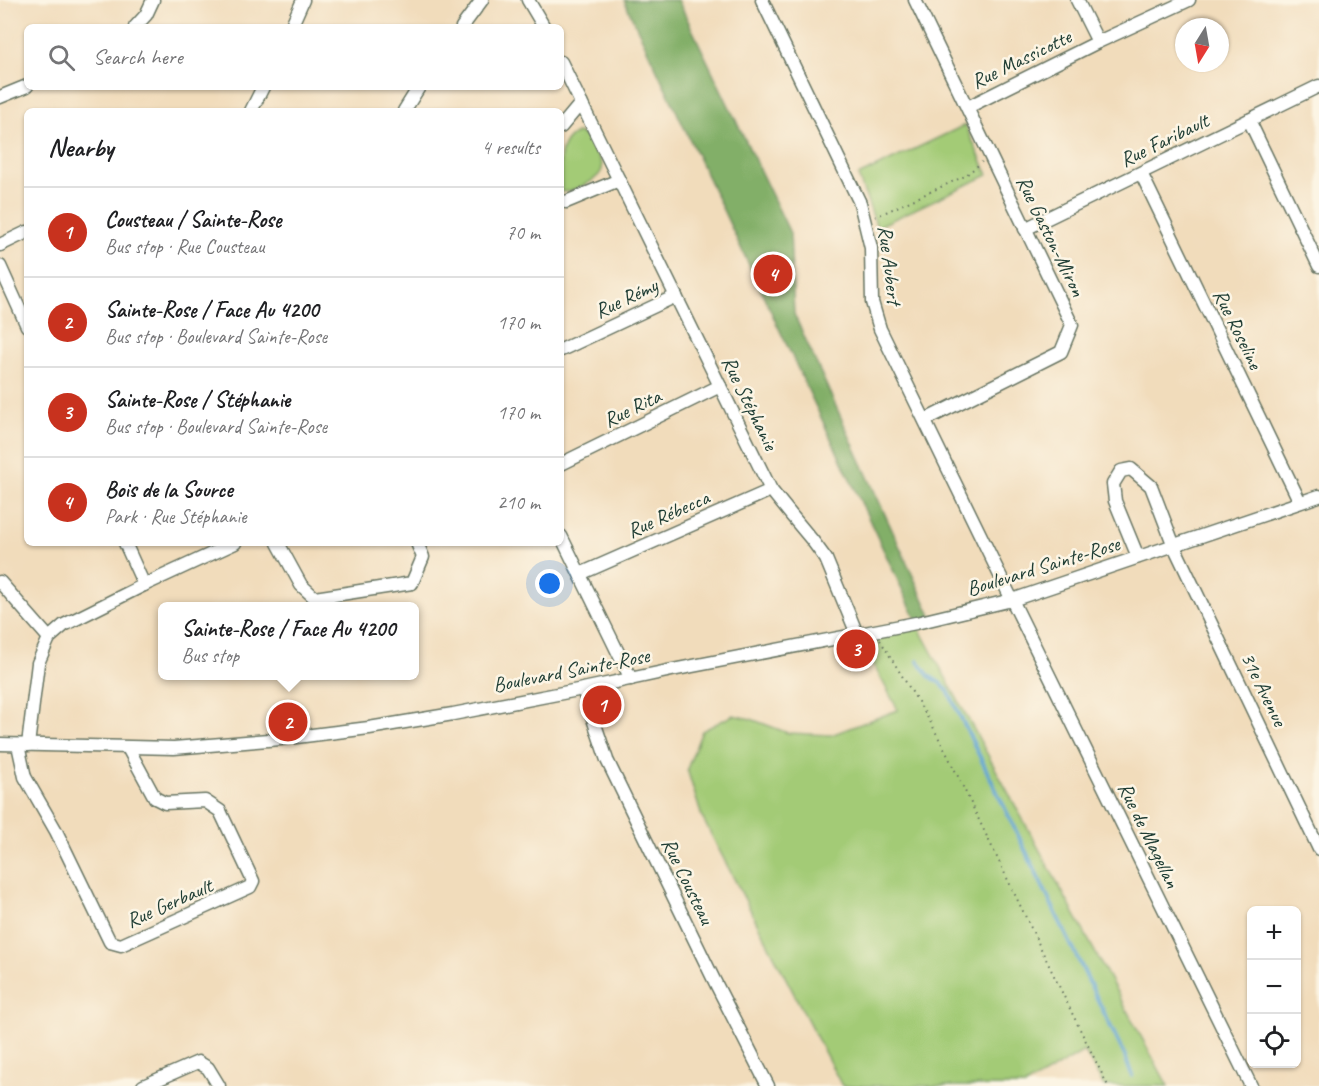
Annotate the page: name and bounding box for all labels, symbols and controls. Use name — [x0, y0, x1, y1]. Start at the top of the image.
north arrow — [1175, 18, 1229, 72]
street label: Rue Massicotte — [967, 23, 1076, 94]
search box — [24, 24, 564, 90]
icon: search — [45, 41, 78, 74]
text: Search here — [93, 43, 183, 71]
street label: Rue Faribault — [1115, 106, 1214, 173]
text: Nearby — [48, 131, 113, 164]
text: 4 results — [481, 135, 540, 160]
street label: Rue Gaston-Miron — [1011, 171, 1092, 301]
text: Cousteau / Sainte-Rose — [105, 206, 281, 234]
text: 1 — [63, 220, 72, 245]
text: 70 m — [506, 220, 540, 245]
street label: Rue Aubert — [872, 224, 908, 309]
text: Bus stop · Rue Cousteau — [105, 234, 264, 259]
pin: 4 — [754, 252, 792, 296]
street label: Rue Rémy — [590, 271, 663, 324]
street label: Rue Roseline — [1207, 285, 1269, 374]
text: Sainte-Rose / Face Au 4200 — [105, 296, 319, 324]
text: 2 — [63, 310, 72, 335]
text: 170 m — [497, 310, 540, 335]
text: Bus stop · Boulevard Sainte-Rose — [105, 324, 327, 349]
street label: Rue Stéphanie — [716, 352, 784, 455]
street label: Rue Rita — [599, 382, 667, 433]
text: Sainte-Rose / Stéphanie — [105, 386, 290, 414]
text: 3 — [63, 400, 72, 425]
text: 170 m — [497, 400, 540, 425]
text: Bus stop · Boulevard Sainte-Rose — [105, 414, 327, 439]
text: Bois de la Source — [105, 476, 233, 504]
street label: Rue Rébecca — [623, 484, 715, 544]
text: 4 — [63, 490, 72, 515]
text: 210 m — [497, 490, 540, 515]
text: Park · Rue Stéphanie — [105, 504, 246, 529]
street label: Boulevard Sainte-Rose — [963, 530, 1124, 602]
your location — [535, 569, 564, 598]
popup — [158, 602, 419, 680]
text: Sainte-Rose / Face Au 4200 — [182, 615, 395, 643]
pin: 3 — [836, 626, 876, 672]
street label: Boulevard Sainte-Rose — [491, 642, 652, 698]
text: Bus stop — [182, 643, 239, 668]
street label: 31e Avenue — [1235, 648, 1294, 732]
pin: 1 — [582, 682, 622, 728]
pin: 2 — [268, 700, 308, 744]
street label: Rue de Magellan — [1112, 778, 1186, 893]
street label: Rue Cousteau — [656, 834, 721, 930]
street label: Rue Gerbault — [122, 872, 218, 934]
map controls — [1247, 906, 1301, 1068]
button: + — [1247, 906, 1301, 960]
button: − — [1247, 960, 1301, 1014]
button: locate — [1247, 1014, 1301, 1068]

